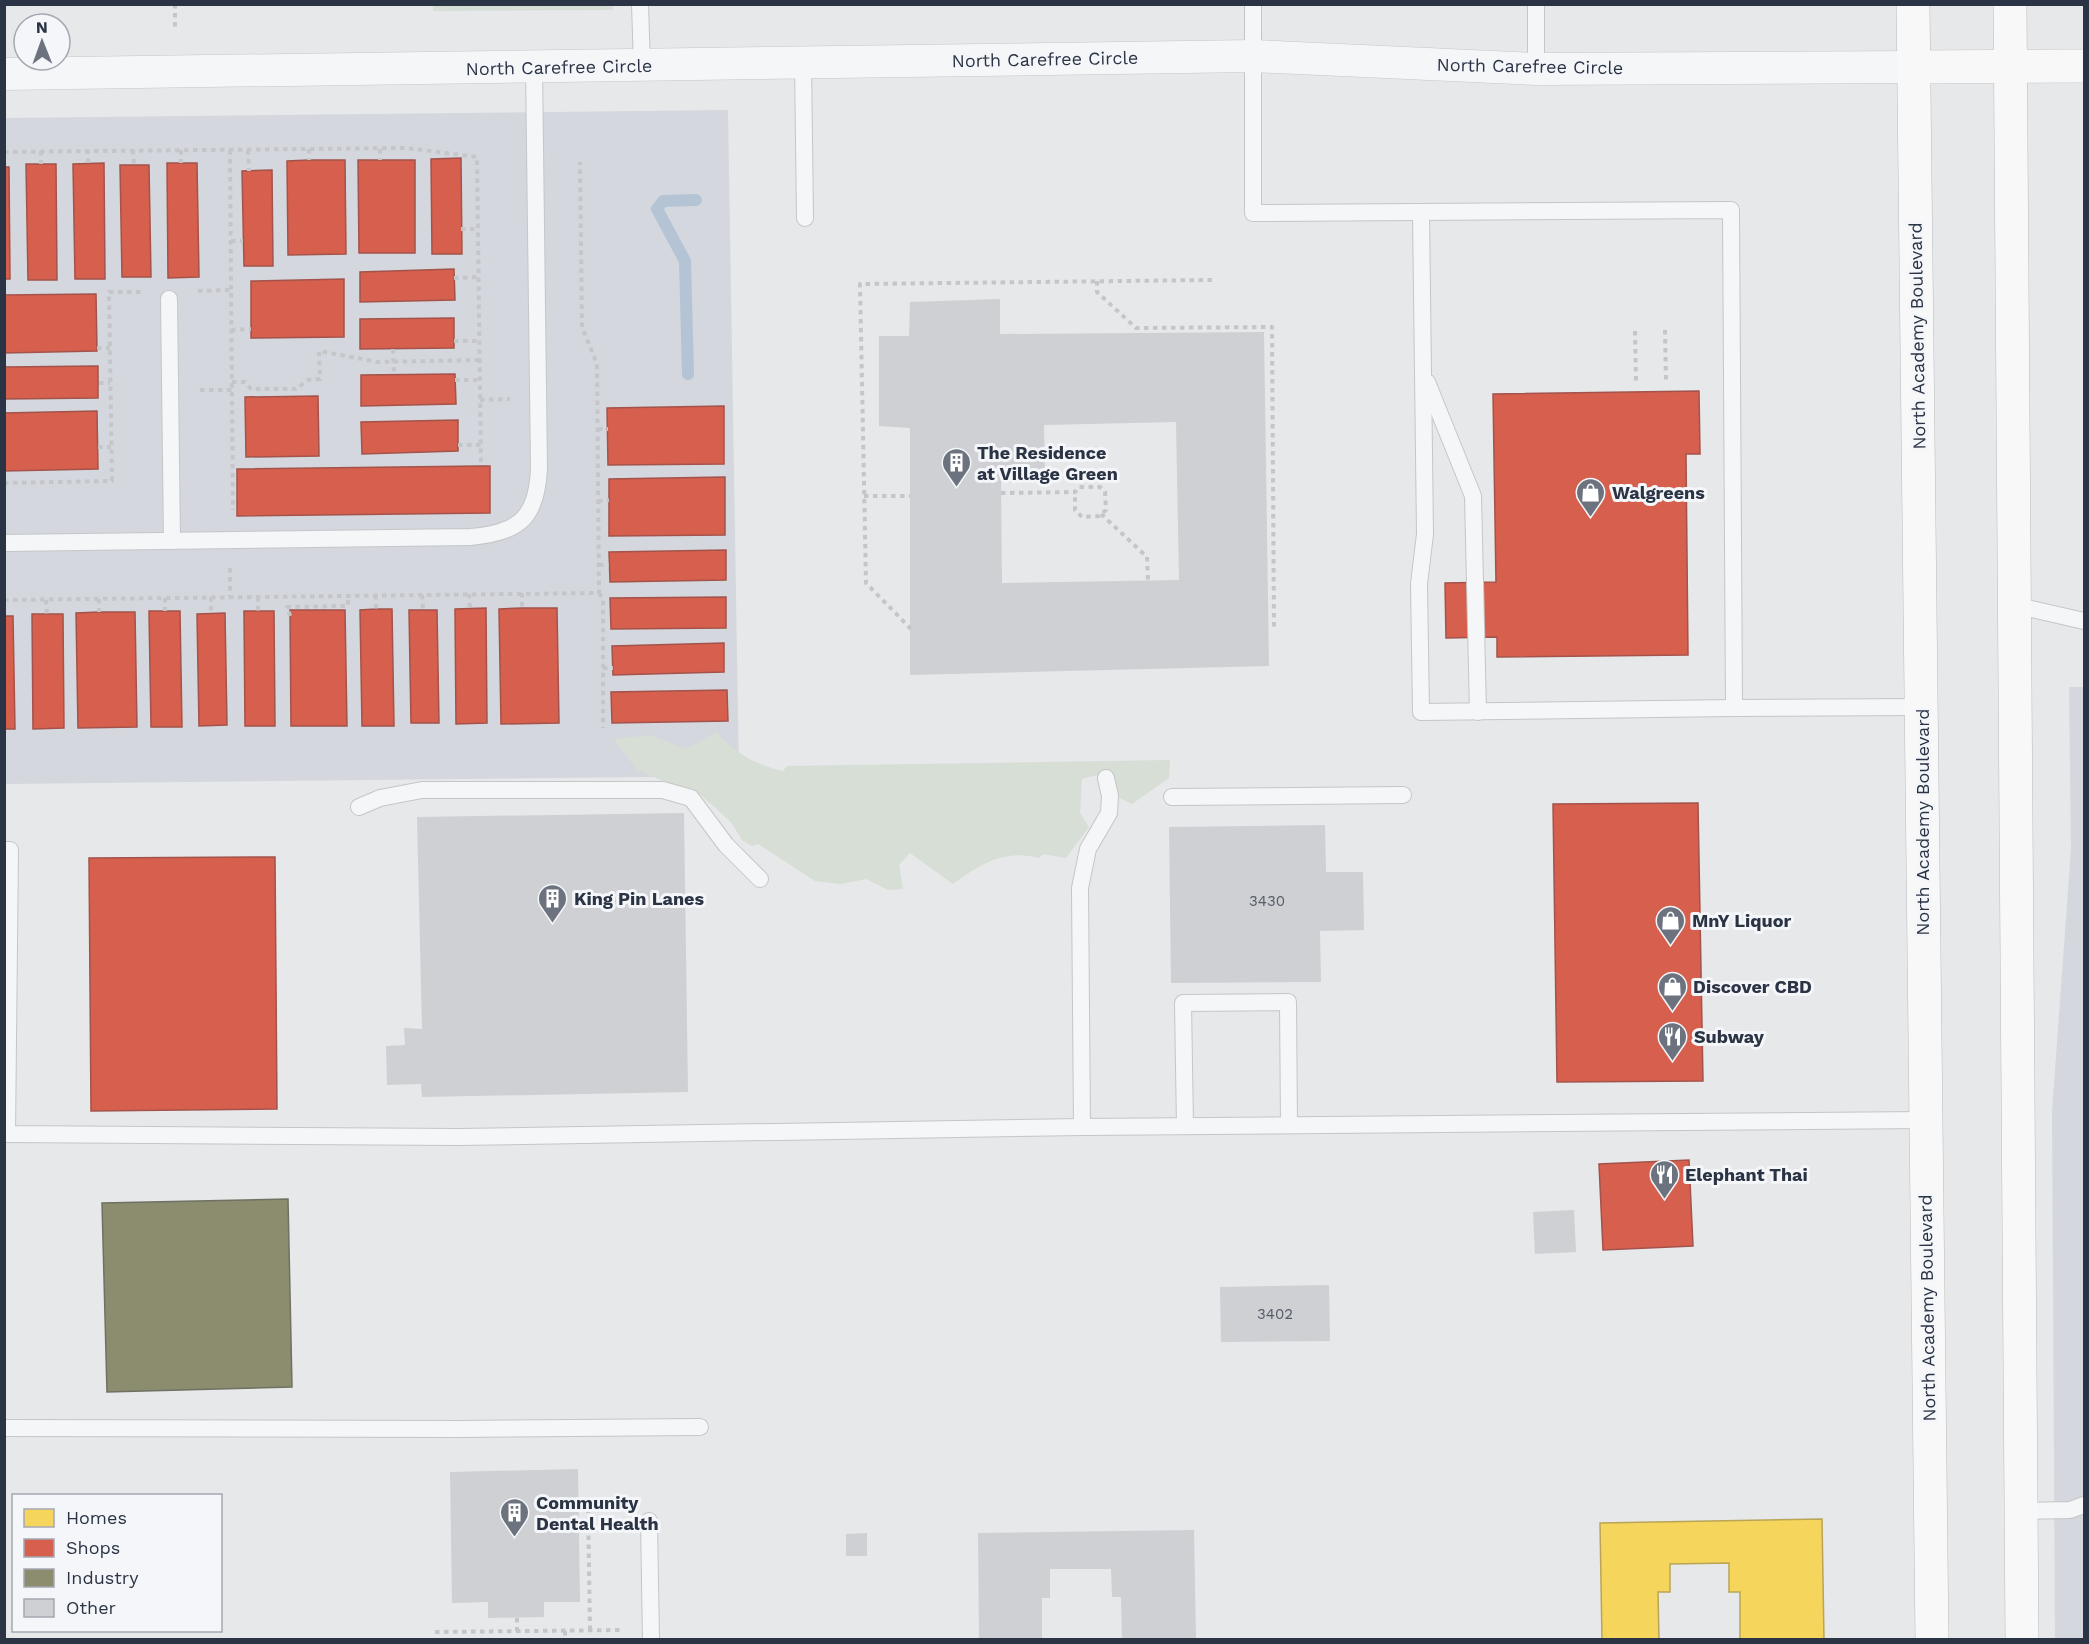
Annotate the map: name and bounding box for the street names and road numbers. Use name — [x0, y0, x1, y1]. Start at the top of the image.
street label: North Carefree Circle — [952, 47, 1138, 71]
street label: North Carefree Circle — [1437, 54, 1623, 78]
street label: North Carefree Circle — [466, 55, 652, 79]
street label: North Academy Boulevard — [1905, 222, 1929, 450]
street label: North Academy Boulevard — [1912, 708, 1933, 936]
street label: North Academy Boulevard — [1915, 1194, 1939, 1422]

